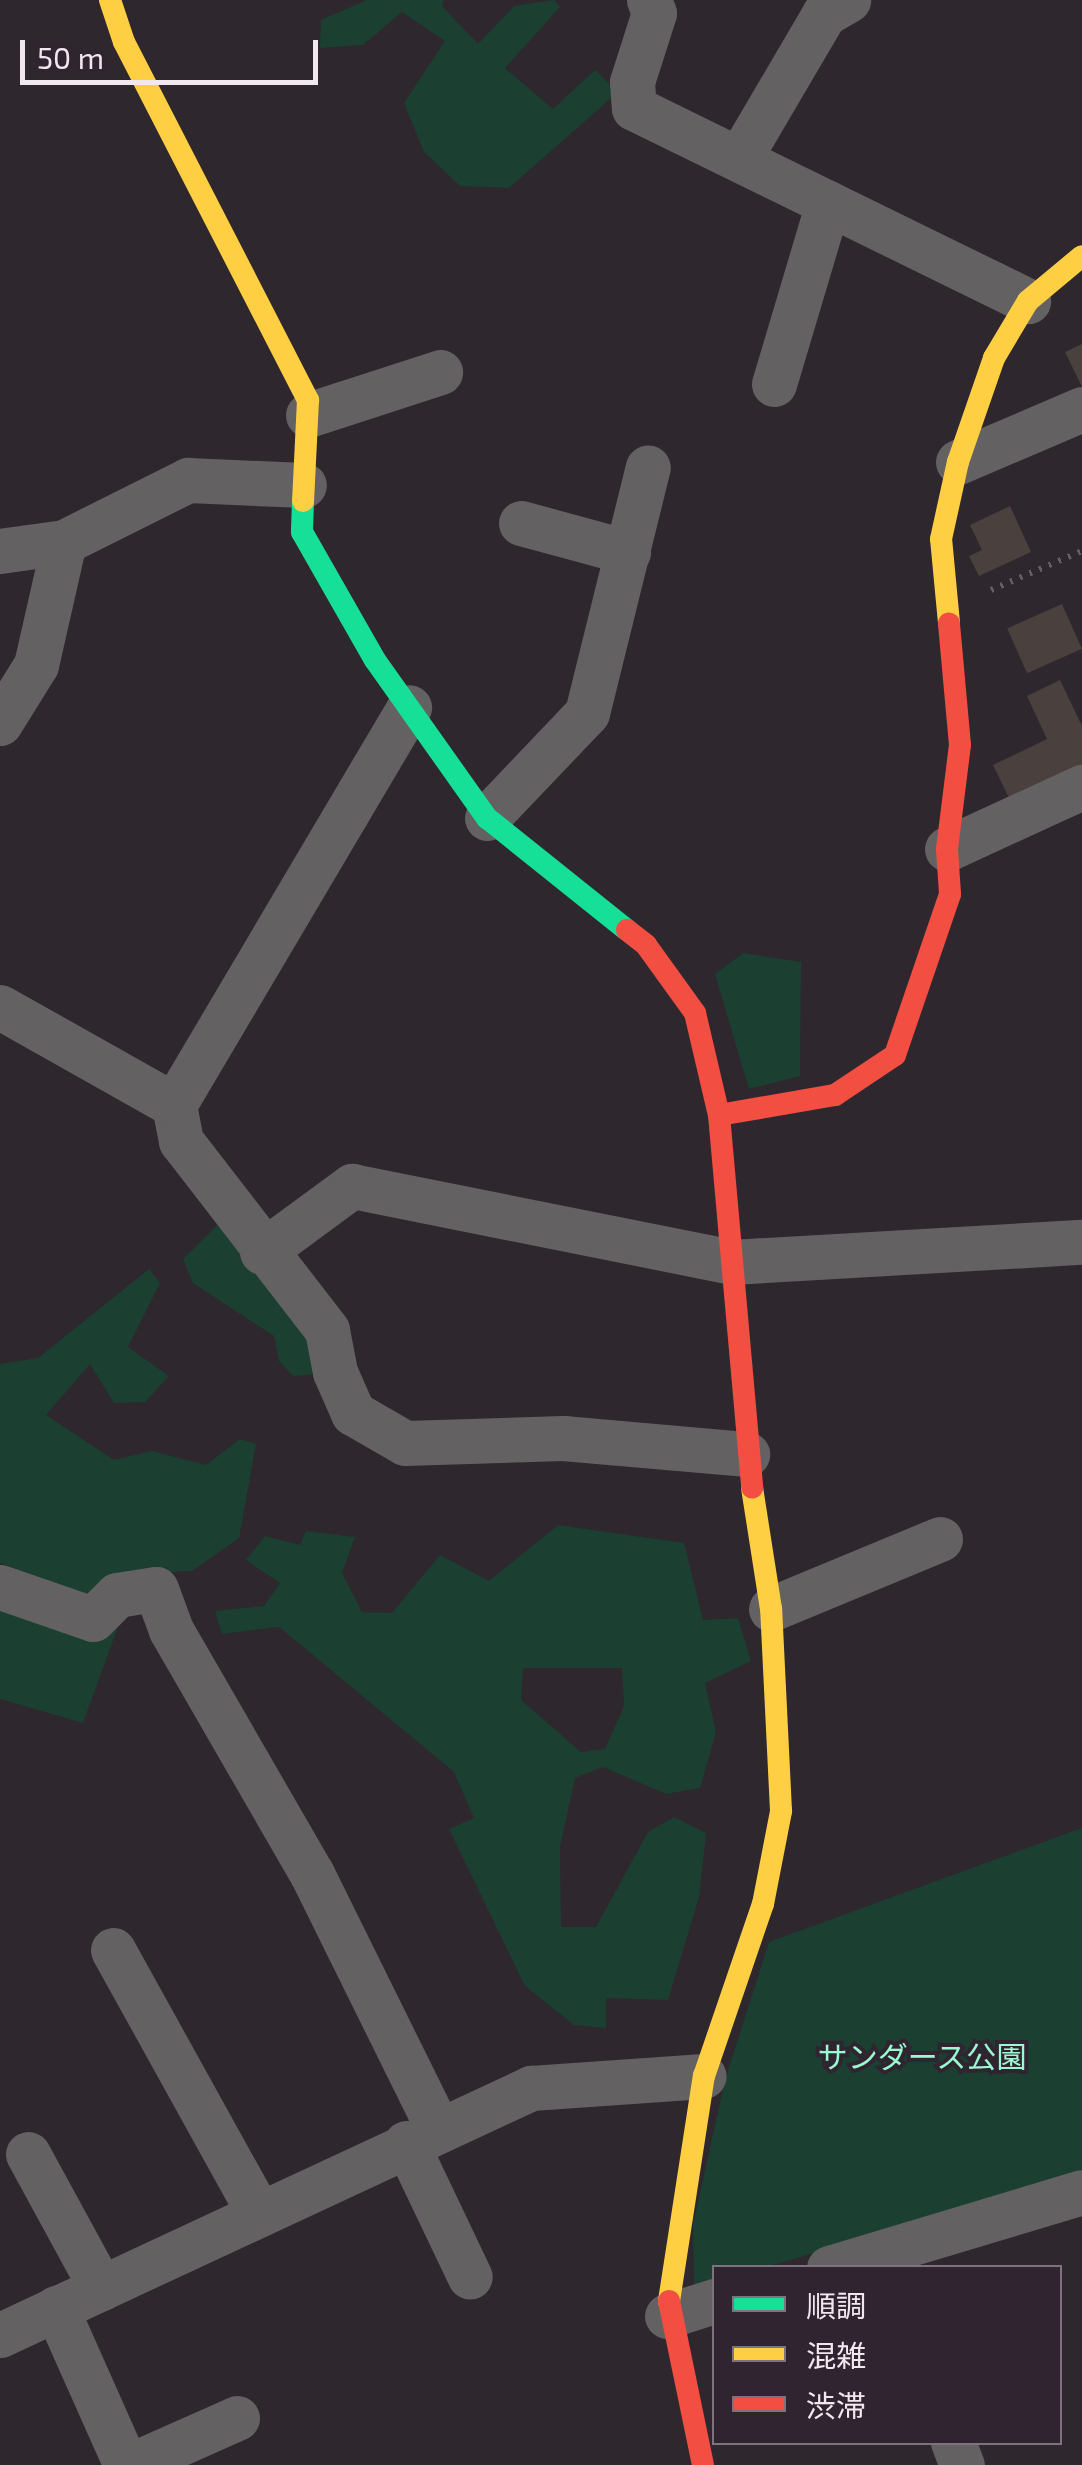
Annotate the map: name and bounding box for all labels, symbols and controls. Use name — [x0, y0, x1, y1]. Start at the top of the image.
scale bar — [25, 20, 322, 82]
text: 50 m — [37, 39, 104, 75]
park label: サンダース公園 — [817, 2038, 1027, 2074]
legend — [712, 2265, 1062, 2445]
text: 順調 — [806, 2287, 866, 2323]
text: 混雑 — [806, 2337, 866, 2373]
text: 渋滞 — [806, 2387, 866, 2423]

